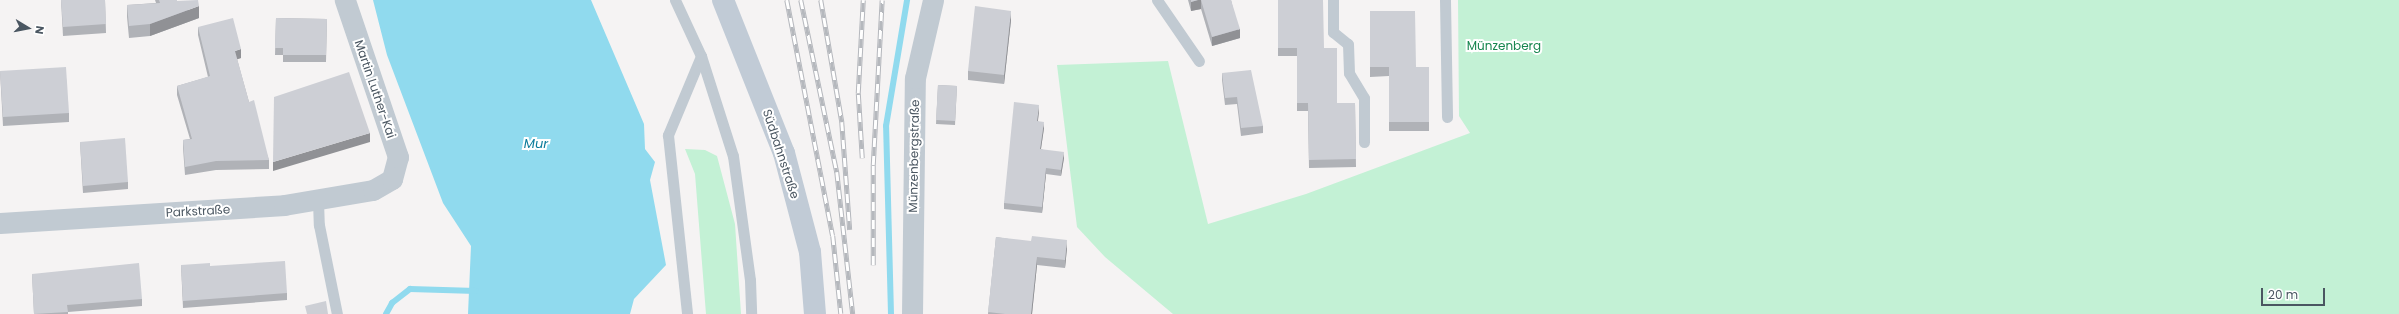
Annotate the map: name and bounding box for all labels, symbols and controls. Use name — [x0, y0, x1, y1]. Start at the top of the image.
north arrow — [8, 8, 48, 48]
text: N — [31, 25, 48, 36]
street label: Martin Luther-Kai — [351, 38, 399, 140]
park label: Münzenberg — [1467, 39, 1541, 53]
street label: Münzenbergstraße — [906, 99, 922, 213]
street label: Südbahnstraße — [760, 107, 802, 201]
water label: Mur — [524, 136, 548, 152]
street label: Parkstraße — [165, 202, 231, 220]
scale bar — [2263, 280, 2327, 306]
text: 20 m — [2268, 286, 2298, 303]

